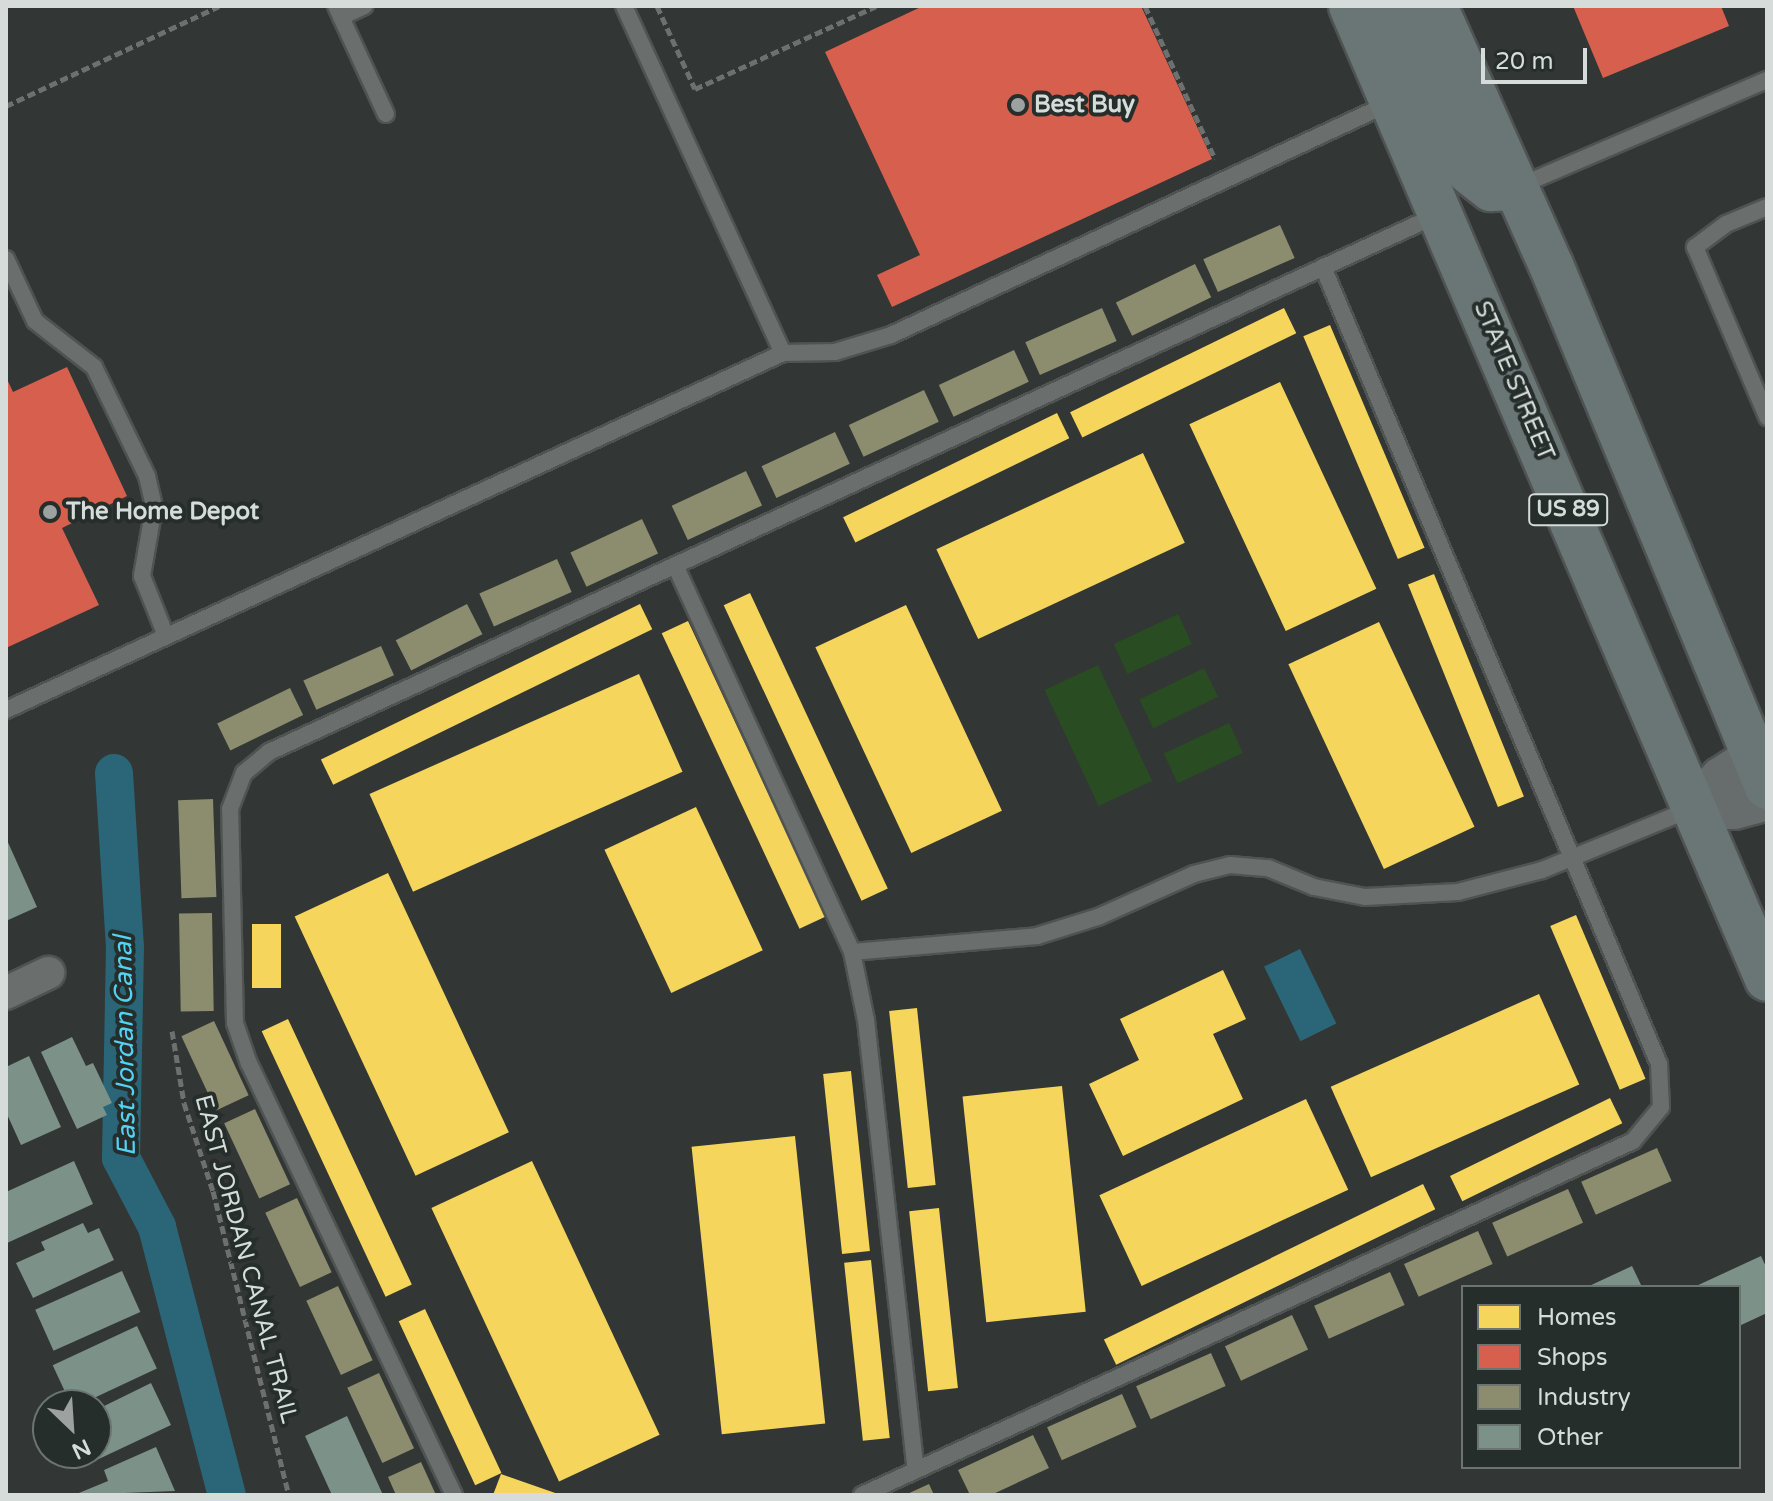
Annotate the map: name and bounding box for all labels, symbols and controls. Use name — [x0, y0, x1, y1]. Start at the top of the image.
scale bar — [1485, 32, 1591, 82]
text: 20 m — [1495, 47, 1553, 76]
place label: Best Buy — [1034, 91, 1135, 119]
marker: Best Buy — [1009, 96, 1027, 114]
street label: STATE STREET — [1467, 297, 1561, 465]
road number: US 89 — [1528, 492, 1608, 528]
place label: The Home Depot — [66, 498, 259, 526]
marker: The Home Depot — [41, 503, 59, 521]
water label: East Jordan Canal — [107, 935, 143, 1157]
street label: EAST JORDAN CANAL TRAIL — [188, 1092, 304, 1426]
legend — [1461, 1285, 1741, 1469]
text: Homes — [1537, 1303, 1617, 1332]
text: Shops — [1537, 1343, 1607, 1372]
text: Industry — [1537, 1383, 1631, 1412]
north arrow — [32, 1389, 112, 1469]
text: Other — [1537, 1423, 1603, 1452]
text: N — [68, 1433, 95, 1464]

